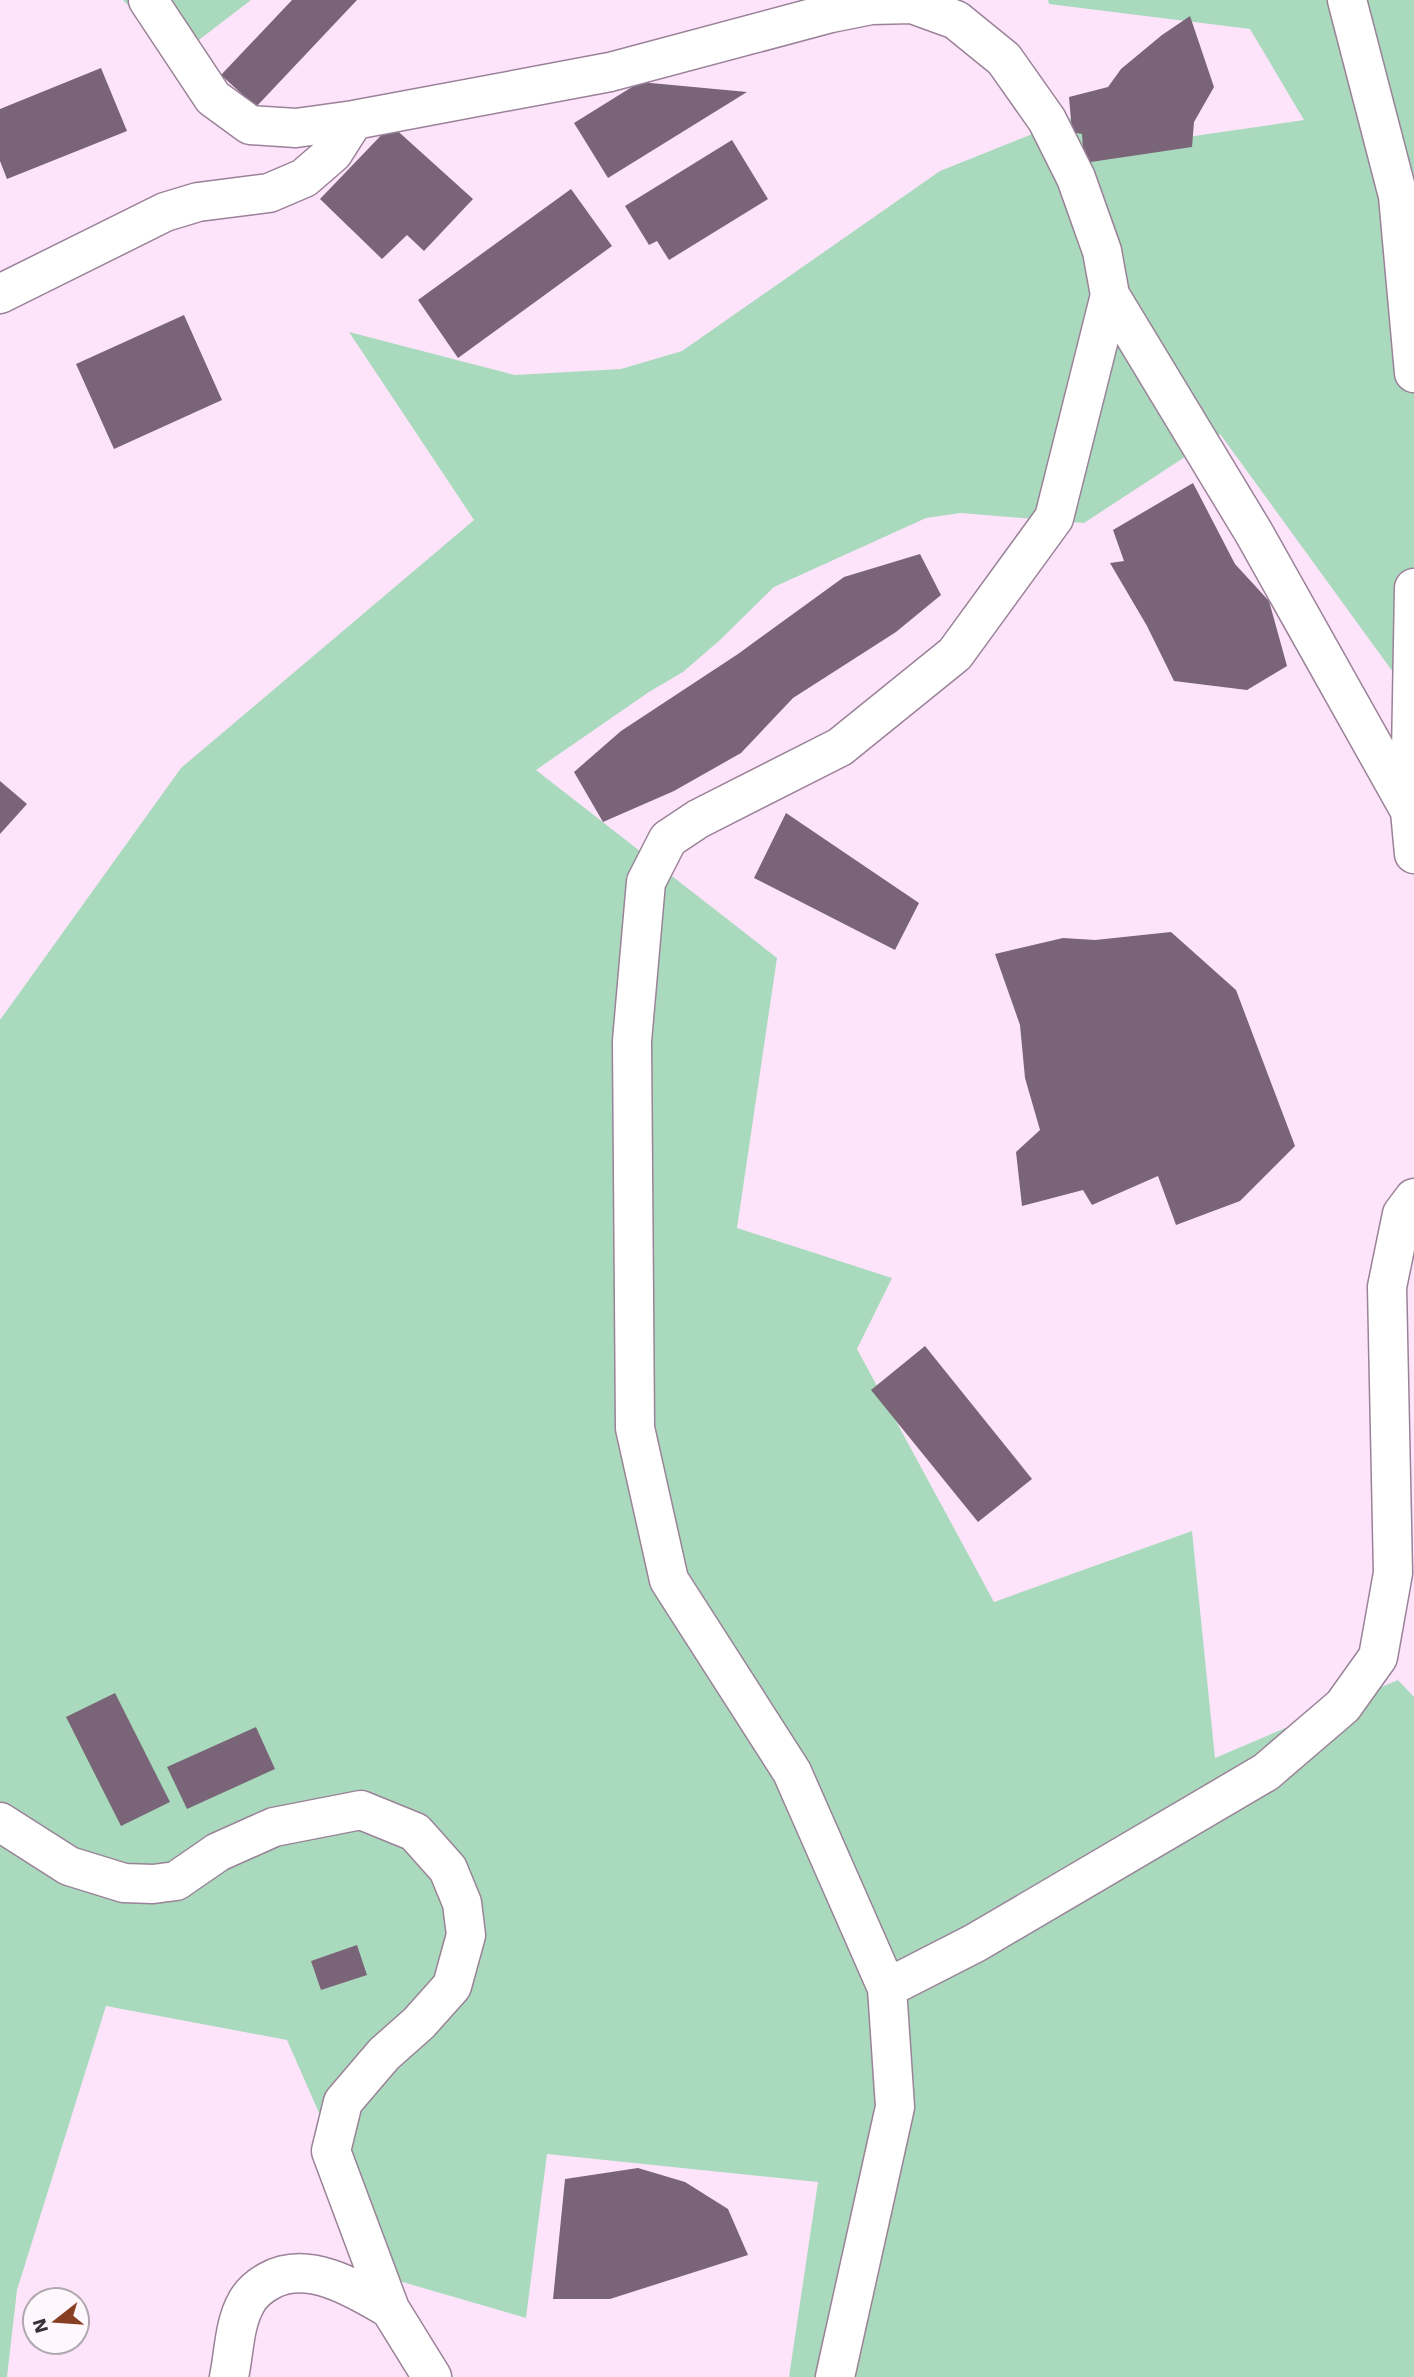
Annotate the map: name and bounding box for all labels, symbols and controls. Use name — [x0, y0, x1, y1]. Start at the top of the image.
north arrow — [21, 2286, 91, 2356]
text: N — [27, 2316, 53, 2336]

